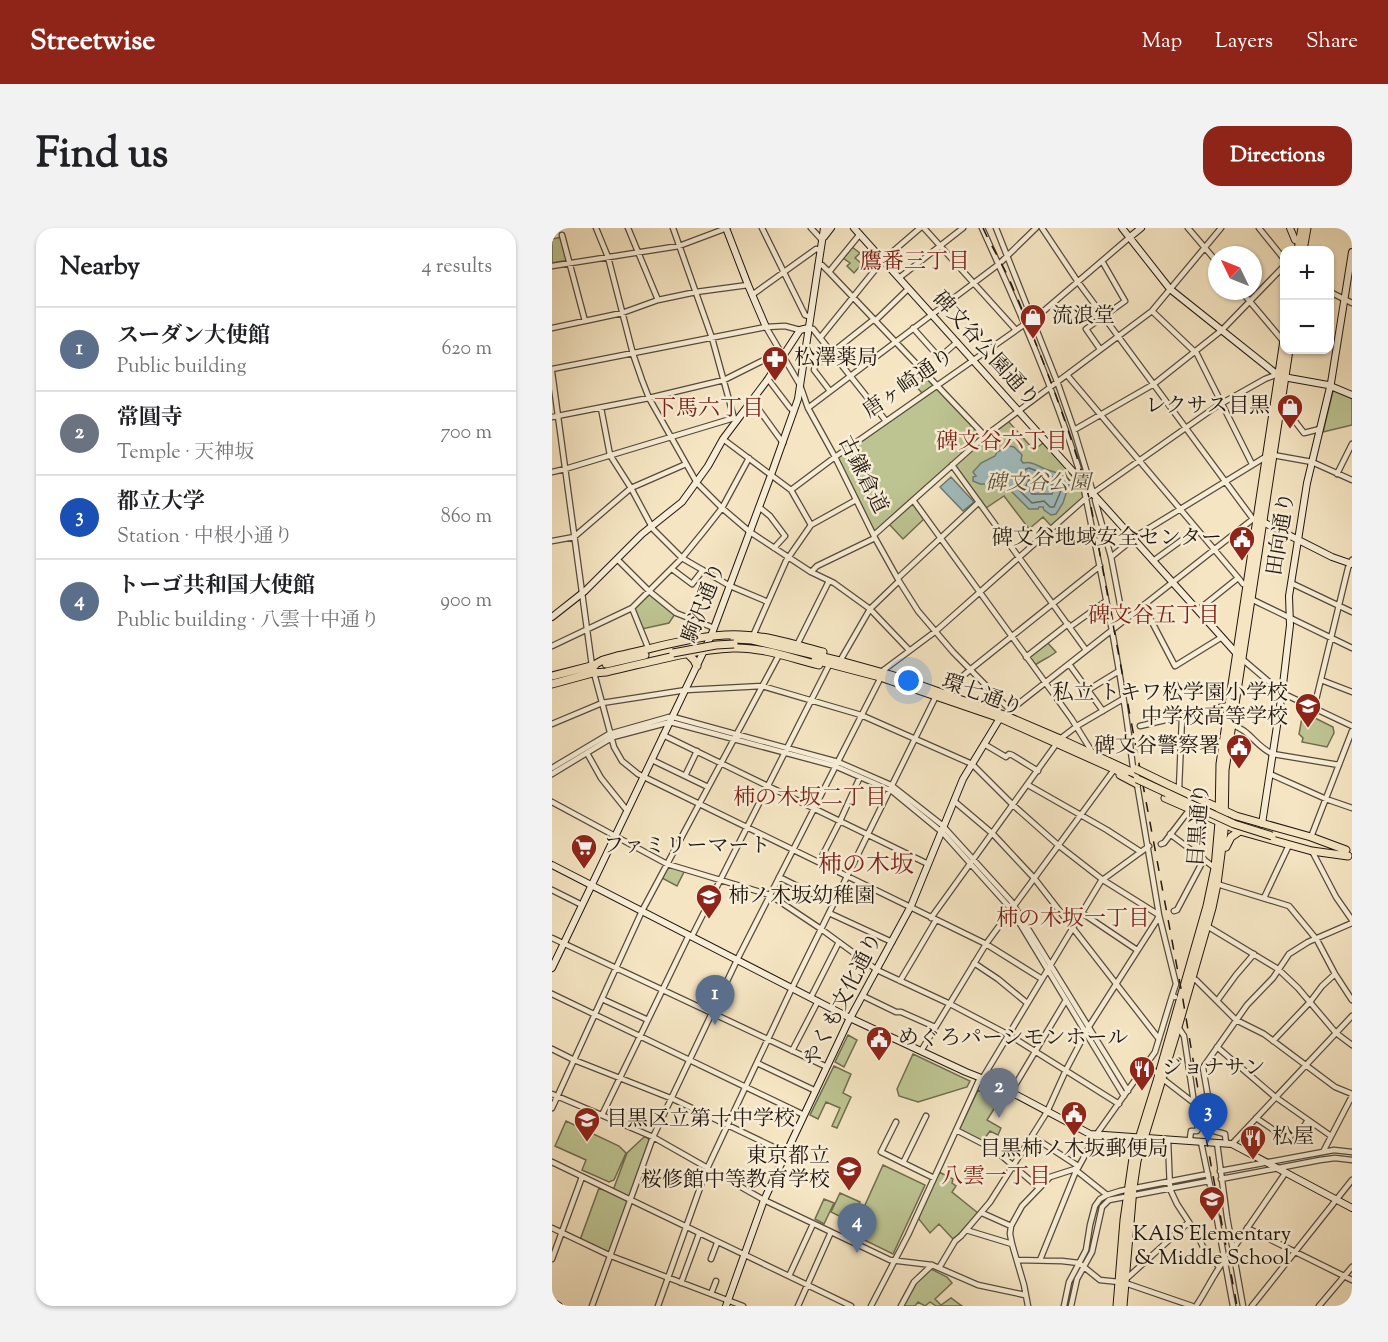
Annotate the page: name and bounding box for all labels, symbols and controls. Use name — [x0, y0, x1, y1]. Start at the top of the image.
text: Streetwise — [30, 22, 155, 62]
text: Map — [1142, 27, 1182, 57]
text: Layers — [1215, 27, 1273, 57]
text: Share — [1306, 27, 1358, 57]
text: Find us — [36, 126, 168, 186]
button: Directions — [1203, 126, 1352, 186]
north arrow — [1208, 246, 1262, 300]
map controls — [1280, 246, 1334, 354]
button: + — [1280, 246, 1334, 300]
district label: 鷹番三丁目 — [860, 247, 970, 279]
text: Nearby — [60, 249, 140, 286]
text: 4 results — [421, 253, 492, 282]
street label: 碑文谷公園通り — [925, 285, 1045, 415]
button: − — [1280, 300, 1334, 354]
shop icon: 流浪堂 — [1018, 302, 1048, 340]
place label: 流浪堂 — [1052, 302, 1115, 332]
text: スーダン大使館 — [117, 321, 270, 353]
text: 1 — [76, 335, 83, 364]
text: 620 m — [442, 335, 492, 364]
street label: 唐ヶ崎通り — [857, 342, 961, 426]
pharmacy icon: 松澤薬局 — [760, 344, 790, 382]
place label: 松澤薬局 — [794, 344, 878, 374]
text: Public building — [117, 353, 247, 382]
place label: レクサス目黒 — [1145, 392, 1270, 422]
shop icon: レクサス目黒 — [1275, 392, 1305, 430]
district label: 下馬六丁目 — [654, 394, 764, 426]
text: 常圓寺 — [117, 403, 183, 435]
text: 2 — [75, 419, 84, 448]
text: 700 m — [440, 419, 492, 448]
district label: 碑文谷六丁目 — [936, 427, 1068, 459]
street label: 古鎌倉道 — [830, 431, 894, 519]
text: Temple · 天神坂 — [117, 439, 254, 468]
park label: 碑文谷公園 — [986, 469, 1093, 499]
text: 都立大学 — [117, 487, 205, 519]
street label: 田向通り — [1261, 490, 1303, 578]
text: 3 — [75, 503, 84, 532]
text: 860 m — [441, 503, 492, 532]
text: Station · 中根小通り — [117, 523, 294, 552]
place label: 碑文谷地域安全センター — [992, 524, 1222, 554]
public building icon: 碑文谷地域安全センター — [1227, 524, 1257, 562]
street label: 駒沢通り — [676, 558, 734, 648]
text: トーゴ共和国大使館 — [117, 571, 315, 603]
text: 4 — [74, 587, 85, 616]
text: 900 m — [440, 587, 492, 616]
district label: 碑文谷五丁目 — [1088, 601, 1220, 633]
text: Public building · 八雲十中通り — [117, 607, 380, 636]
your location — [894, 666, 923, 695]
street label: 環七通り — [937, 668, 1027, 724]
place label: 私立 トキワ松学園小学校 中学校高等学校 — [1053, 679, 1288, 733]
school or university icon: 私立 トキワ松学園小学校 中学校高等学校 — [1293, 691, 1323, 729]
place label: 碑文谷警察署 — [1094, 732, 1220, 762]
public building icon: 碑文谷警察署 — [1224, 732, 1254, 770]
street label: 目黒通り — [1182, 782, 1218, 868]
district label: 柿の木坂二丁目 — [733, 783, 887, 815]
supermarket icon: ファミリーマート — [569, 832, 599, 870]
place label: ファミリーマート — [603, 832, 771, 862]
district label: 柿の木坂 — [818, 849, 914, 883]
school or university icon: 柿ノ木坂幼稚園 — [694, 882, 724, 920]
place label: 柿ノ木坂幼稚園 — [728, 882, 875, 912]
district label: 柿の木坂一丁目 — [996, 904, 1150, 936]
street label: やくも文化通り — [797, 928, 891, 1072]
pin: 1 — [696, 976, 734, 1025]
public building icon: めぐろパーシモンホール — [864, 1024, 894, 1062]
place label: めぐろパーシモンホール — [898, 1024, 1128, 1054]
restaurant icon: ジョナサン — [1127, 1054, 1157, 1092]
place label: ジョナサン — [1162, 1054, 1266, 1084]
pin: 2 — [980, 1068, 1018, 1118]
pin: 3 — [1188, 1094, 1228, 1143]
public building icon: 目黒柿ノ木坂郵便局 — [1059, 1099, 1089, 1137]
school or university icon: 目黒区立第十中学校 — [572, 1105, 602, 1143]
place label: 目黒区立第十中学校 — [606, 1105, 795, 1135]
restaurant icon: 松屋 — [1238, 1123, 1268, 1161]
place label: 松屋 — [1272, 1123, 1314, 1153]
place label: 目黒柿ノ木坂郵便局 — [980, 1135, 1169, 1165]
place label: 東京都立 桜修館中等教育学校 — [641, 1142, 830, 1196]
school or university icon: 東京都立 桜修館中等教育学校 — [834, 1154, 864, 1192]
district label: 八雲一丁目 — [941, 1162, 1051, 1194]
school or university icon: KAIS Elementary & Middle School — [1197, 1184, 1227, 1222]
pin: 4 — [838, 1204, 876, 1253]
place label: KAIS Elementary & Middle School — [1133, 1220, 1292, 1274]

